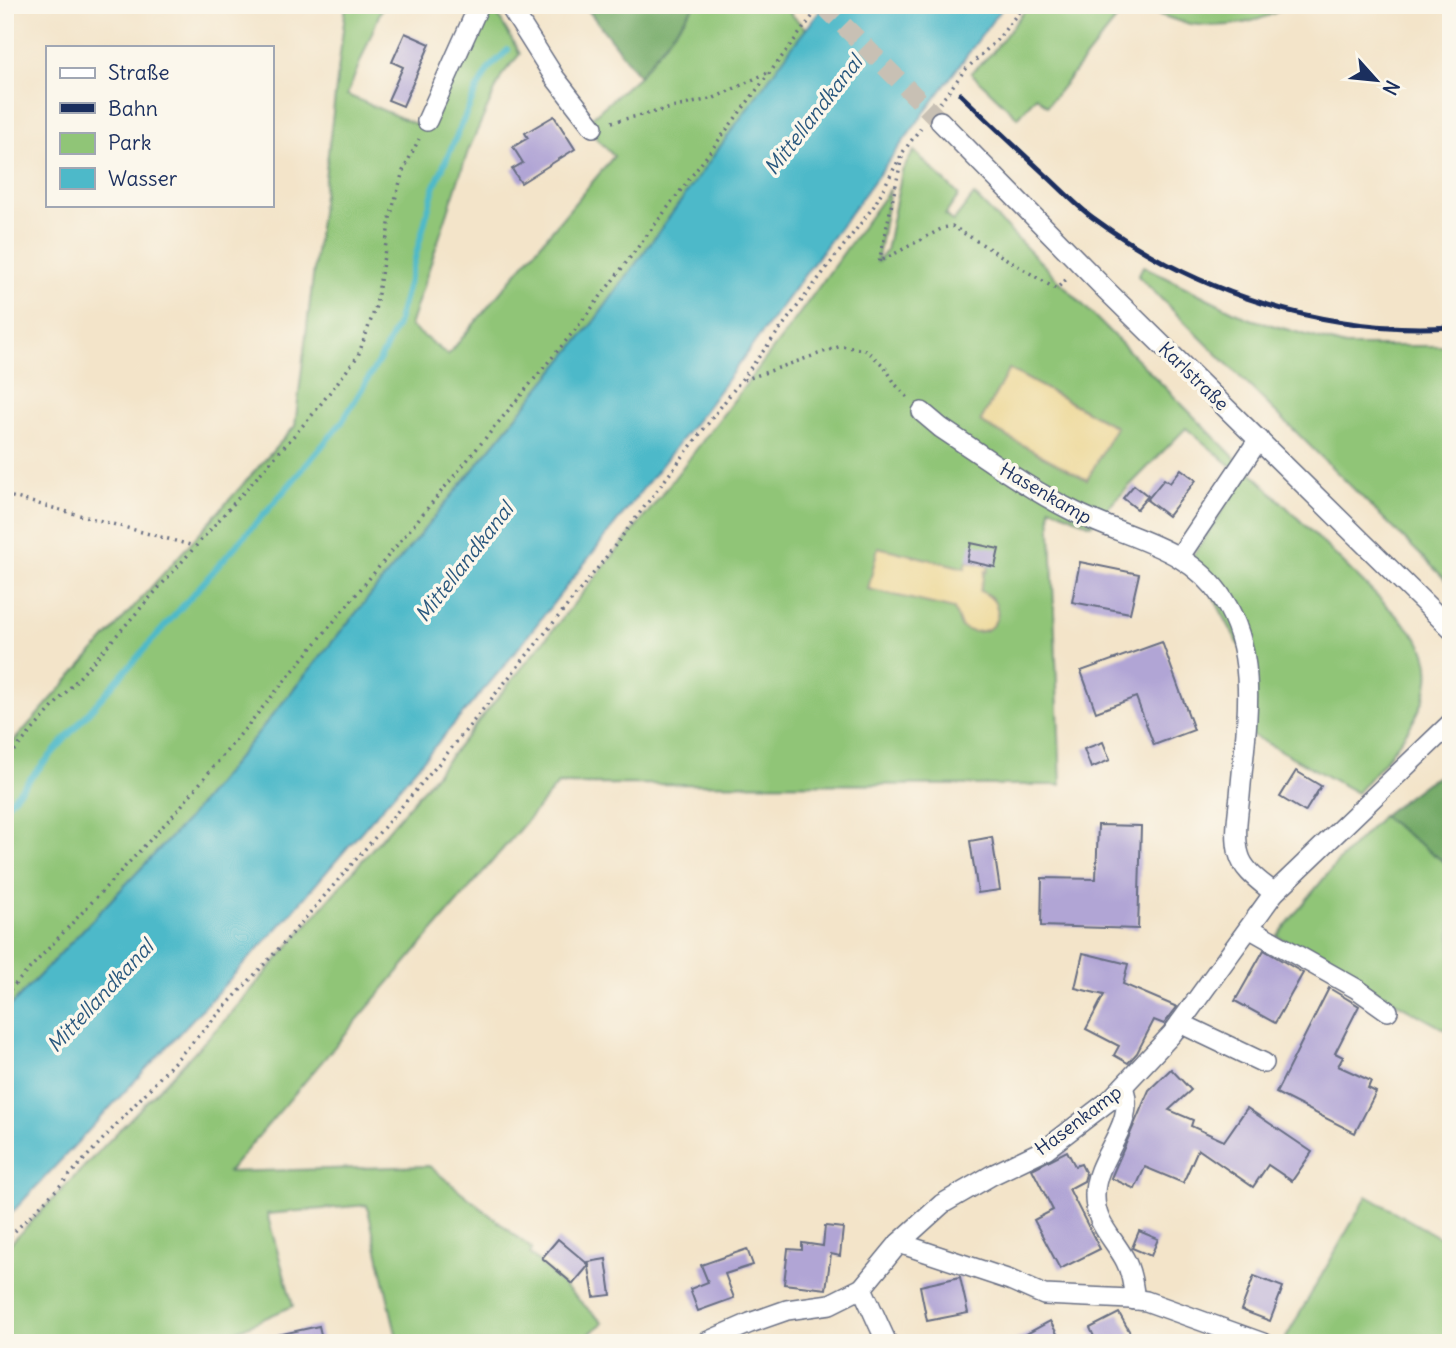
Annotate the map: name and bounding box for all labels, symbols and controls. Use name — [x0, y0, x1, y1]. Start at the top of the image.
legend — [46, 46, 273, 206]
north arrow — [1340, 46, 1410, 116]
water label: Mittellandkanal — [758, 47, 870, 180]
text: Straße — [108, 59, 169, 86]
text: N — [1377, 76, 1405, 99]
text: Bahn — [108, 95, 158, 122]
text: Park — [108, 129, 151, 156]
text: Wasser — [108, 165, 178, 192]
street label: Karlstraße — [1154, 337, 1234, 415]
street label: Hasenkamp — [996, 457, 1096, 529]
water label: Mittellandkanal — [409, 494, 521, 627]
water label: Mittellandkanal — [41, 932, 161, 1058]
street label: Hasenkamp — [1030, 1080, 1126, 1160]

